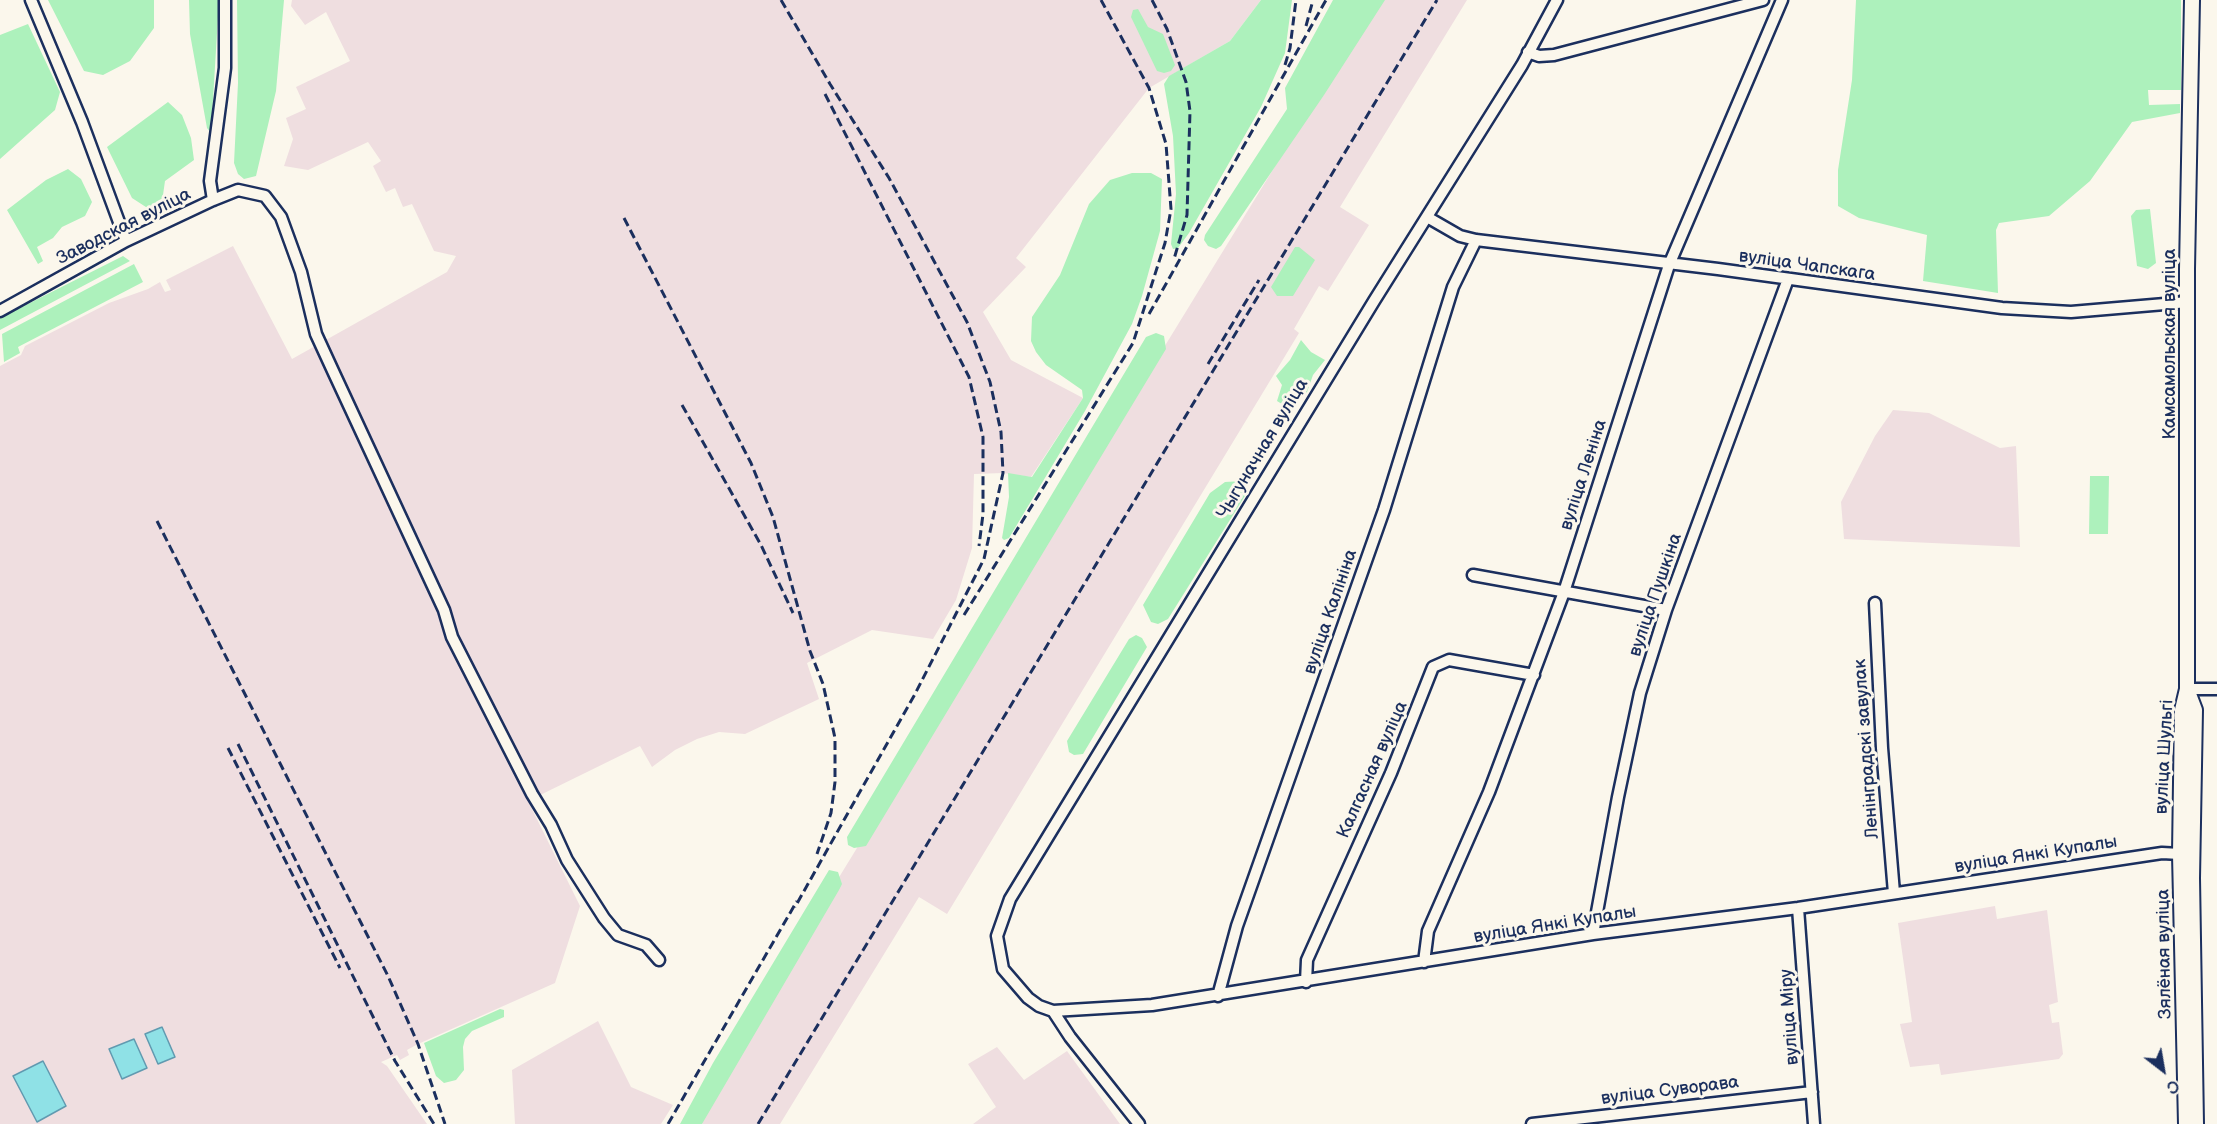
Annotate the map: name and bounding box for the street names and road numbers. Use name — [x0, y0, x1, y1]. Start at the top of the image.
street label: Заводская вуліца — [53, 184, 195, 270]
street label: вуліца Чапскага — [1737, 246, 1877, 286]
street label: Камсамольская вуліца — [2159, 249, 2181, 439]
street label: Чыгуначная вуліца — [1213, 375, 1313, 523]
street label: вуліца Леніна — [1556, 417, 1612, 533]
street label: вуліца Пушкіна — [1625, 531, 1687, 659]
street label: вуліца Калініна — [1299, 547, 1363, 677]
street label: Ленінградскі завулак — [1850, 658, 1884, 840]
street label: Калгасная вуліца — [1333, 698, 1413, 842]
street label: вуліца Шульгі — [2151, 699, 2179, 815]
street label: вуліца Янкі Купалы — [1953, 831, 2119, 879]
street label: Зялёная вуліца — [2153, 889, 2177, 1019]
street label: вуліца Янкі Купалы — [1472, 901, 1638, 949]
street label: вуліца Міру — [1776, 968, 1804, 1066]
street label: вуліца Суворава — [1600, 1072, 1740, 1110]

